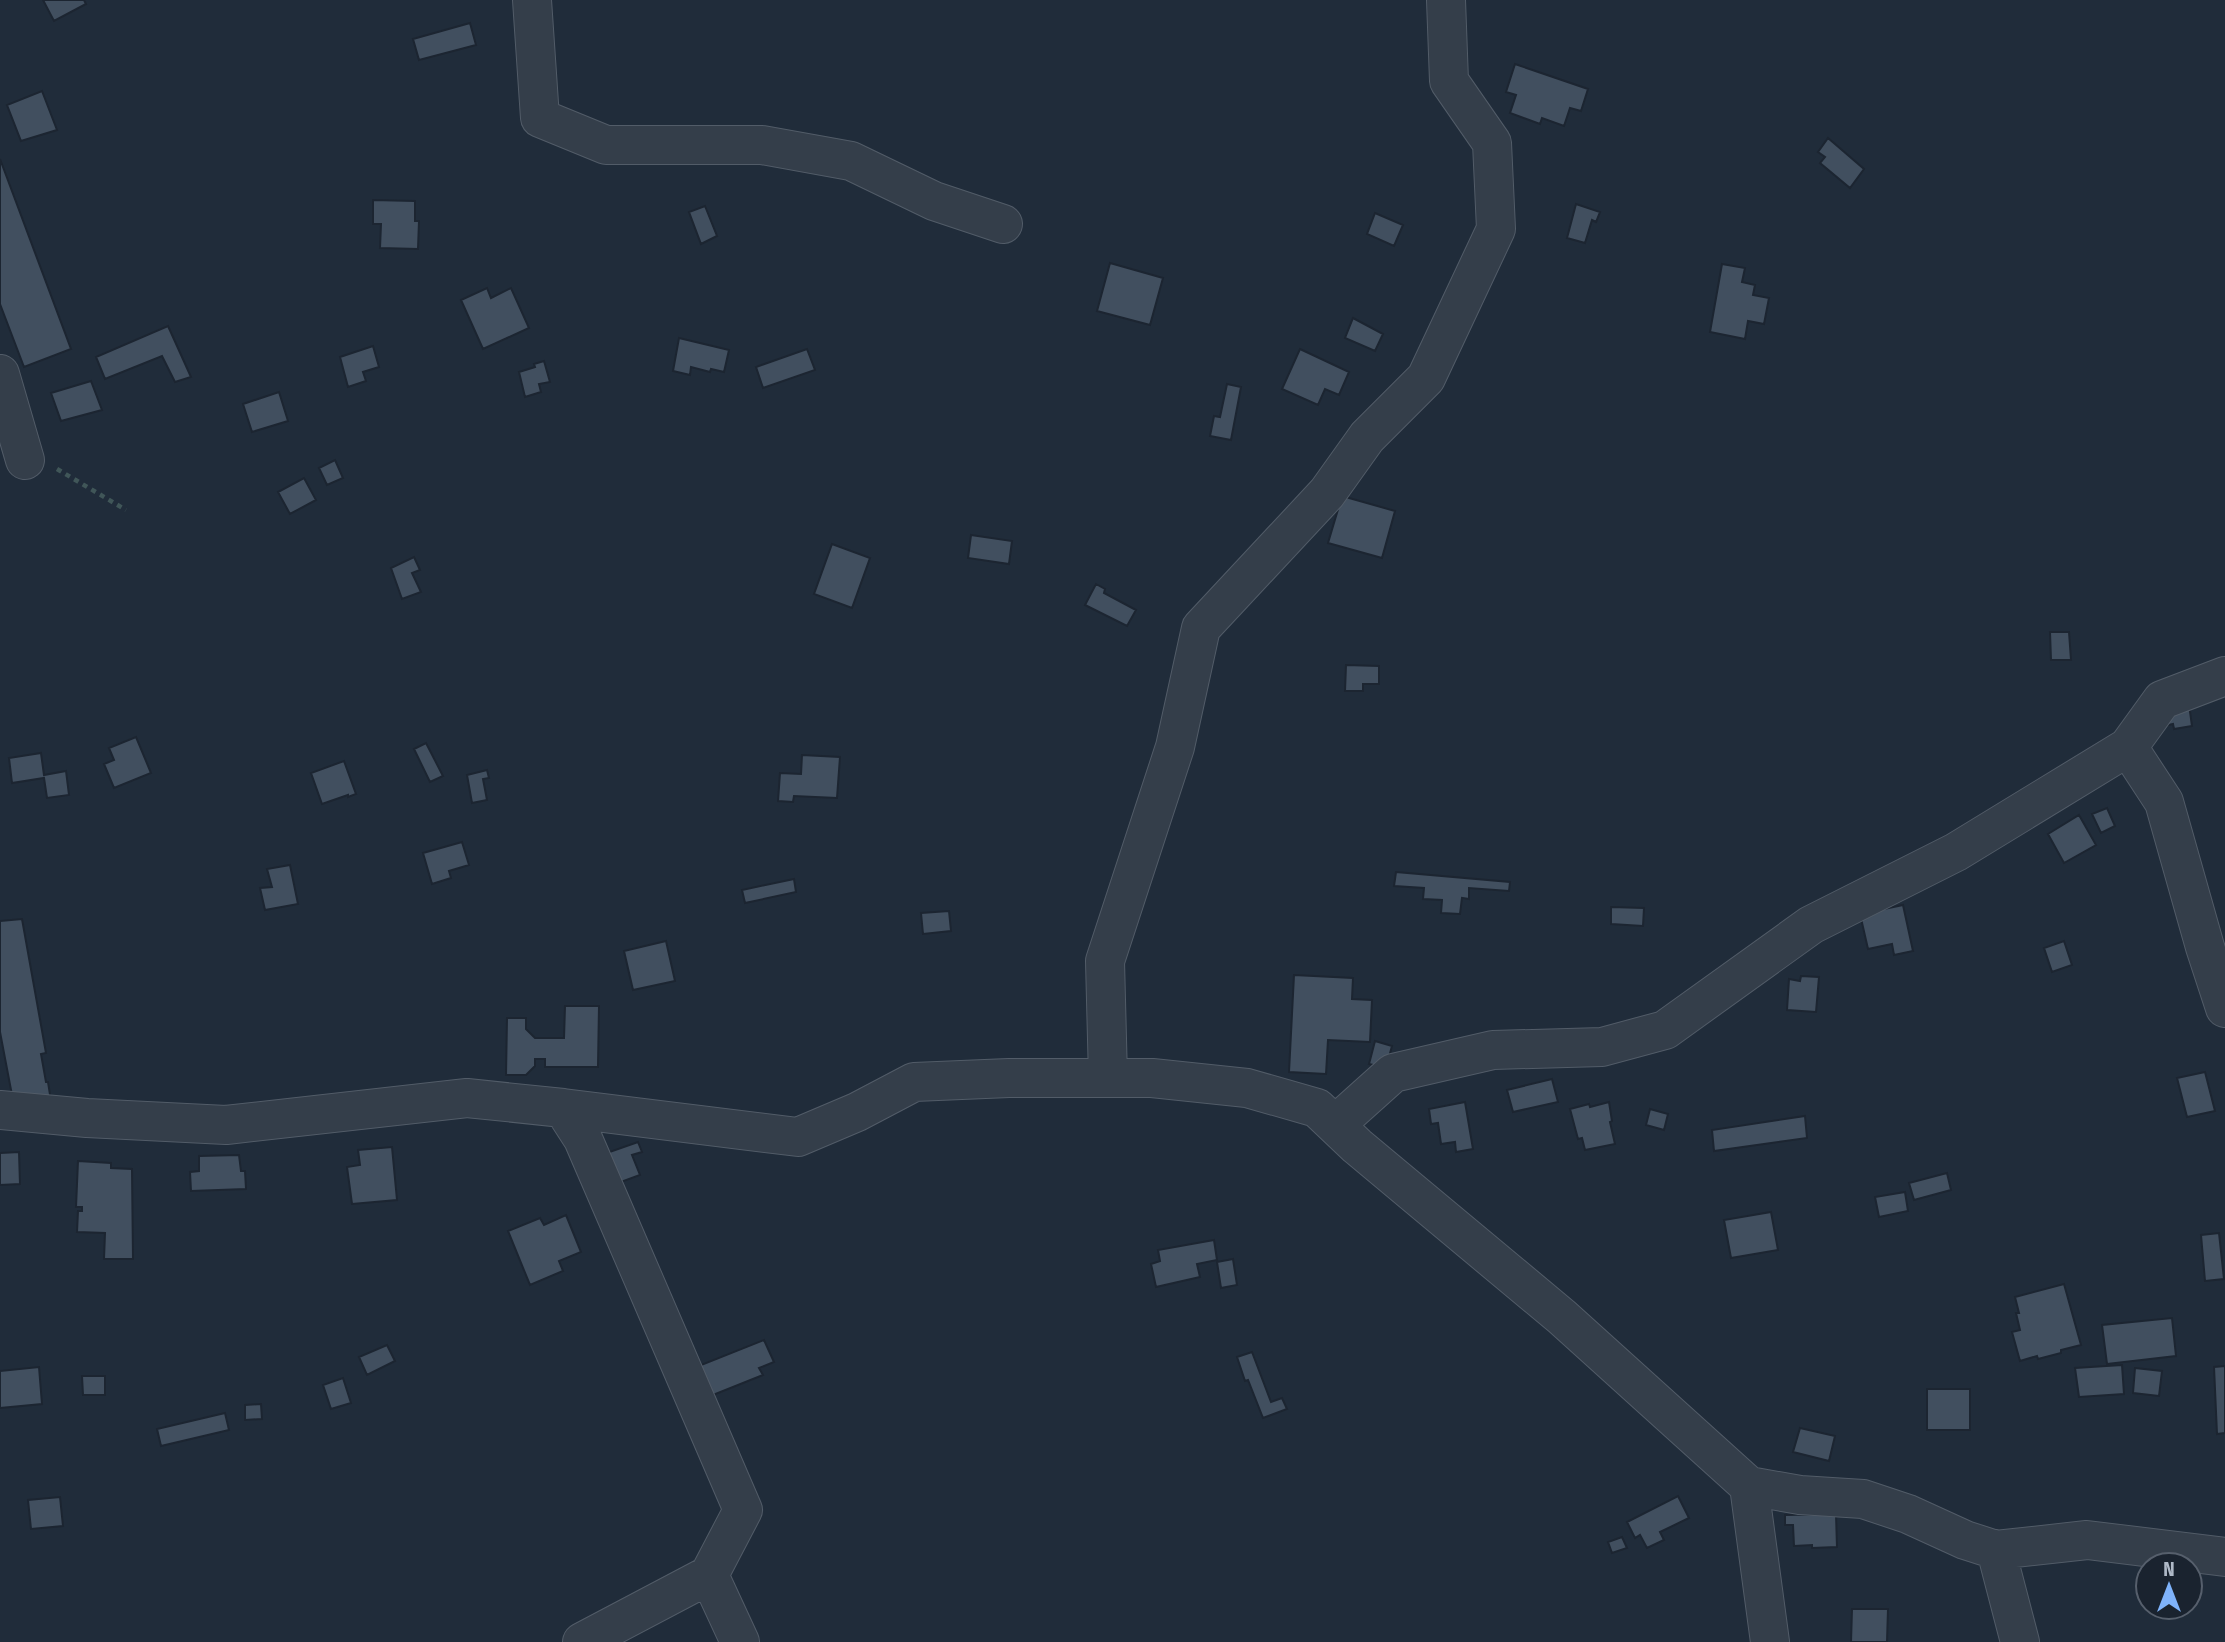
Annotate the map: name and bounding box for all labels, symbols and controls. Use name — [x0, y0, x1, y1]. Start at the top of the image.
north arrow — [2134, 1551, 2204, 1621]
text: N — [2163, 1558, 2175, 1581]

